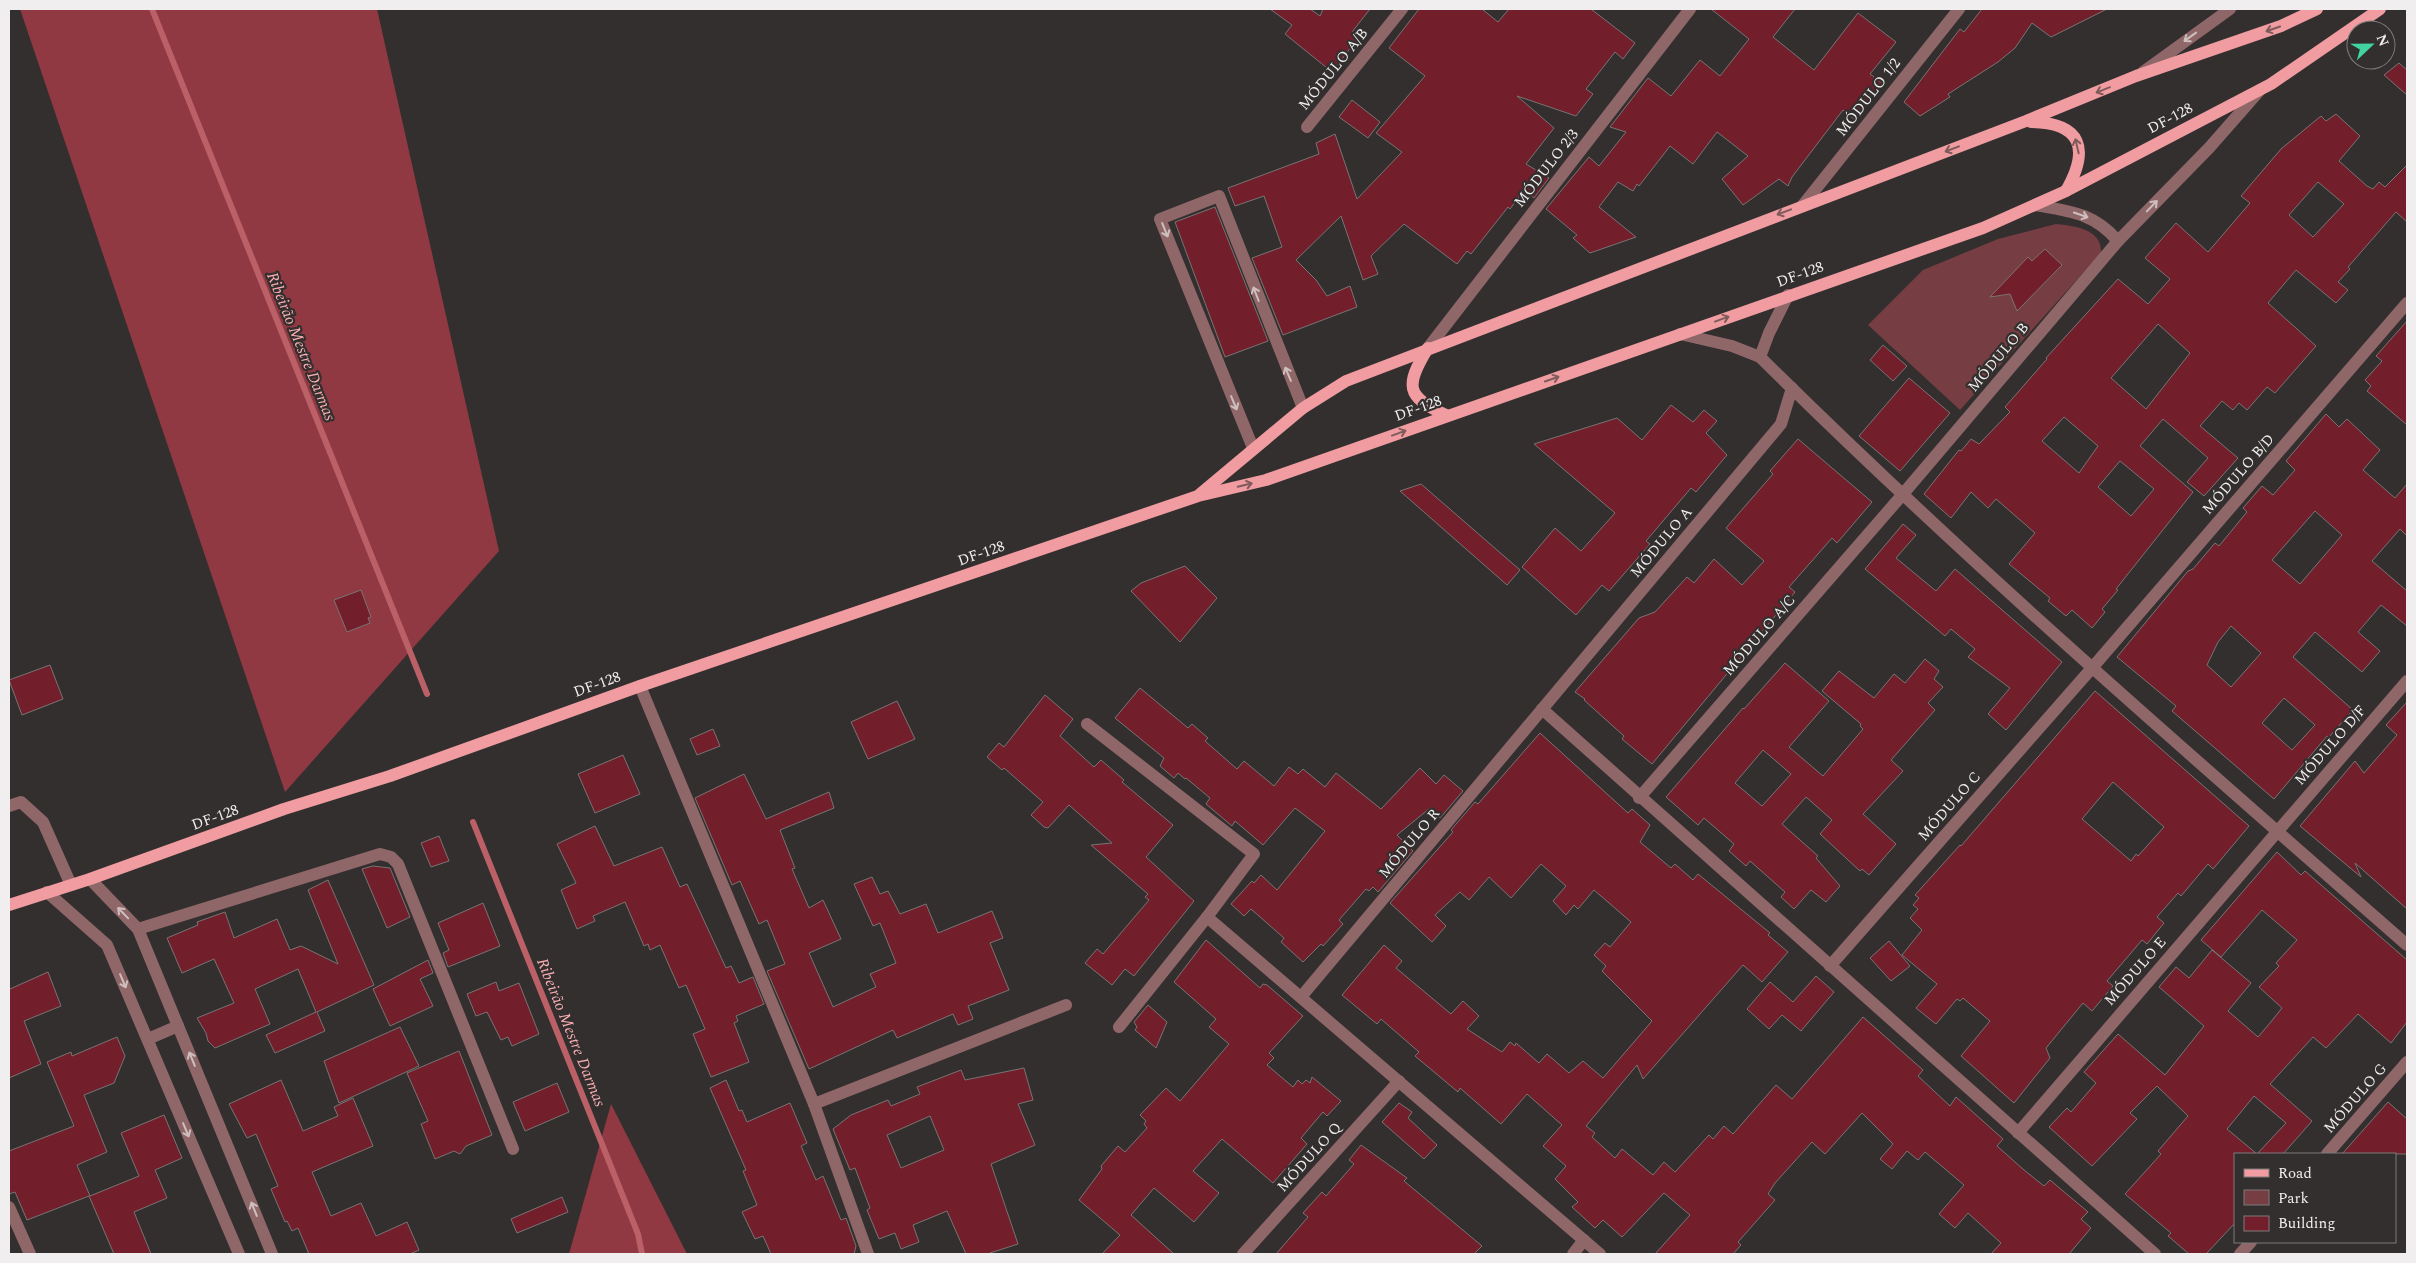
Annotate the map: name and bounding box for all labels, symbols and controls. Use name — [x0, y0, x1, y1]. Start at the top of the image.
north arrow — [2346, 20, 2396, 70]
street label: MÓDULO A/B — [1293, 23, 1374, 116]
one-way arrow — [2265, 25, 2281, 34]
text: N — [2371, 31, 2394, 50]
one-way arrow — [2183, 32, 2197, 42]
street label: MÓDULO 1/2 — [1830, 53, 1906, 141]
one-way arrow — [2096, 86, 2111, 95]
street label: DF-128 — [2143, 97, 2197, 140]
street label: MÓDULO 2/3 — [1508, 124, 1585, 212]
one-way arrow — [2072, 139, 2081, 155]
one-way arrow — [1945, 145, 1960, 155]
one-way arrow — [2146, 200, 2158, 212]
one-way arrow — [1776, 208, 1792, 217]
one-way arrow — [2073, 210, 2089, 220]
one-way arrow — [1161, 222, 1170, 237]
street label: DF-128 — [1773, 255, 1827, 294]
water label: Ribeirão Mestre Darmas — [260, 268, 342, 425]
one-way arrow — [1251, 287, 1261, 302]
one-way arrow — [1714, 314, 1729, 323]
street label: MÓDULO B — [1962, 317, 2035, 397]
one-way arrow — [1283, 367, 1293, 382]
one-way arrow — [1544, 373, 1560, 383]
street label: DF-128 — [1391, 389, 1445, 428]
one-way arrow — [1230, 394, 1239, 410]
one-way arrow — [1391, 428, 1406, 437]
street label: MÓDULO B/D — [2197, 429, 2280, 520]
one-way arrow — [1237, 480, 1253, 489]
street label: MÓDULO A — [1625, 502, 1698, 583]
street label: DF-128 — [954, 535, 1008, 572]
street label: MÓDULO A/C — [1717, 590, 1801, 681]
street label: DF-128 — [570, 665, 624, 704]
street label: MÓDULO D/F — [2289, 700, 2372, 791]
street label: MÓDULO C — [1912, 766, 1986, 846]
street label: DF-128 — [188, 798, 242, 837]
street label: MÓDULO R — [1373, 803, 1446, 883]
one-way arrow — [117, 907, 129, 920]
street label: MÓDULO E — [2099, 932, 2172, 1011]
water label: Ribeirão Mestre Darmas — [530, 954, 612, 1111]
one-way arrow — [119, 973, 128, 988]
one-way arrow — [186, 1052, 196, 1067]
street label: MÓDULO G — [2318, 1058, 2393, 1139]
street label: MÓDULO Q — [1272, 1116, 1348, 1198]
one-way arrow — [182, 1122, 192, 1137]
legend — [2234, 1153, 2396, 1243]
text: Road — [2278, 1162, 2312, 1185]
text: Park — [2278, 1187, 2309, 1210]
one-way arrow — [248, 1202, 258, 1217]
text: Building — [2278, 1212, 2335, 1235]

